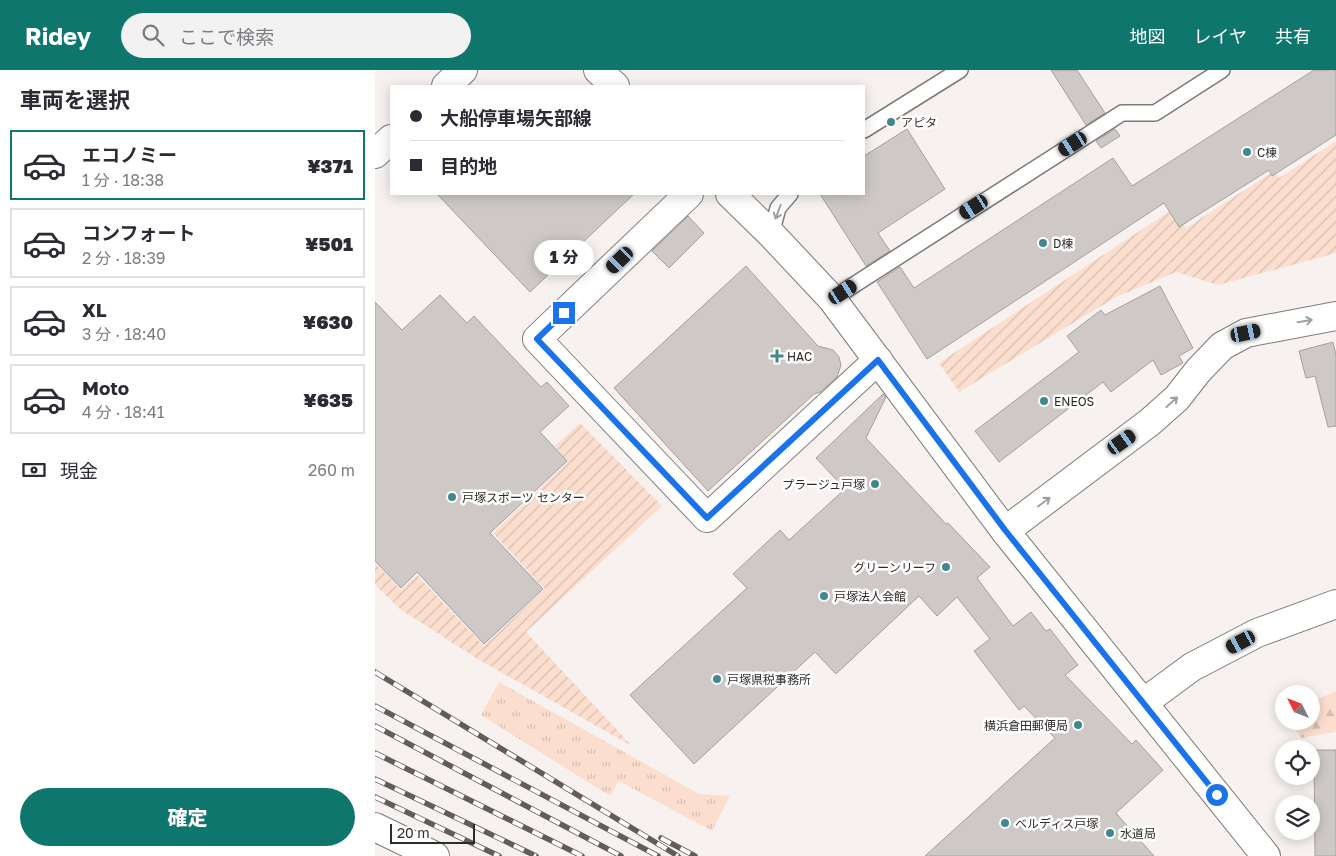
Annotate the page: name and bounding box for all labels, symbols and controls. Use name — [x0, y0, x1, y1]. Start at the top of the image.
search box — [121, 13, 471, 58]
text: Ridey — [25, 21, 91, 50]
icon: search — [139, 21, 167, 49]
text: ここで検索 — [179, 25, 274, 48]
text: 地図 — [1130, 25, 1166, 47]
text: レイヤ — [1194, 25, 1247, 47]
text: 共有 — [1275, 25, 1311, 47]
text: 車両を選択 — [20, 86, 130, 113]
text: 大船停車場矢部線 — [440, 106, 592, 129]
place label: アピタ — [901, 115, 937, 130]
marker: アピタ — [885, 116, 897, 128]
car — [1056, 130, 1089, 158]
icon: car — [22, 143, 67, 188]
text: エコノミー — [82, 143, 177, 166]
place label: C棟 — [1257, 145, 1277, 160]
marker: C棟 — [1241, 146, 1253, 158]
text: ¥371 — [307, 154, 353, 177]
text: 目的地 — [440, 154, 497, 177]
text: 1 分 · 18:38 — [82, 170, 164, 190]
car — [957, 193, 990, 221]
one-way arrow — [773, 204, 782, 219]
icon: car — [22, 221, 67, 266]
text: コンフォート — [82, 221, 195, 244]
text: ¥501 — [305, 232, 353, 255]
place label: D棟 — [1053, 236, 1073, 251]
marker: D棟 — [1037, 237, 1049, 249]
callout: 1 分 — [534, 240, 594, 276]
car — [604, 244, 636, 276]
text: 1 分 — [550, 247, 578, 267]
text: 2 分 · 18:39 — [82, 248, 165, 268]
car — [826, 278, 859, 306]
text: XL — [82, 298, 107, 321]
icon: car — [22, 299, 67, 344]
route end — [553, 302, 575, 324]
text: ¥630 — [303, 310, 353, 333]
one-way arrow — [1296, 316, 1312, 326]
car — [1229, 323, 1262, 343]
text: 3 分 · 18:40 — [82, 324, 166, 344]
place label: HAC — [787, 349, 812, 364]
marker: HAC — [771, 350, 783, 362]
text: Moto — [82, 376, 129, 399]
icon: car — [22, 377, 67, 422]
text: ¥635 — [303, 388, 353, 411]
place label: ENEOS — [1054, 394, 1095, 409]
marker: ENEOS — [1038, 395, 1050, 407]
one-way arrow — [1166, 396, 1179, 408]
text: 4 分 · 18:41 — [82, 402, 164, 422]
car — [1105, 427, 1138, 457]
icon: cash — [20, 456, 48, 484]
text: 現金 — [60, 459, 98, 482]
text: 260 m — [308, 460, 355, 480]
place label: プラージュ戸塚 — [782, 477, 865, 492]
marker: プラージュ戸塚 — [869, 478, 881, 490]
place label: 戸塚スポーツ センター — [462, 490, 585, 505]
marker: 戸塚スポーツ センター — [446, 491, 458, 503]
one-way arrow — [1037, 497, 1051, 507]
place label: グリーンリーフ — [853, 560, 936, 575]
marker: グリーンリーフ — [940, 561, 952, 573]
place label: 戸塚法人会館 — [834, 589, 906, 604]
marker: 戸塚法人会館 — [818, 590, 830, 602]
car — [1224, 628, 1257, 656]
place label: 戸塚県税事務所 — [727, 672, 811, 687]
marker: 戸塚県税事務所 — [711, 673, 723, 685]
north arrow — [1275, 685, 1320, 730]
map controls — [1275, 685, 1320, 840]
place label: 横浜倉田郵便局 — [984, 718, 1068, 733]
marker: 横浜倉田郵便局 — [1072, 719, 1084, 731]
button: locate — [1275, 740, 1320, 785]
route start — [1206, 784, 1228, 806]
button: 確定 — [20, 788, 355, 846]
button: layers — [1275, 795, 1320, 840]
place label: ベルディス戸塚 — [1015, 816, 1098, 831]
marker: ベルディス戸塚 — [999, 817, 1011, 829]
scale bar — [390, 821, 475, 844]
text: 20 m — [397, 824, 430, 841]
place label: 水道局 — [1120, 826, 1156, 841]
marker: 水道局 — [1104, 827, 1116, 839]

